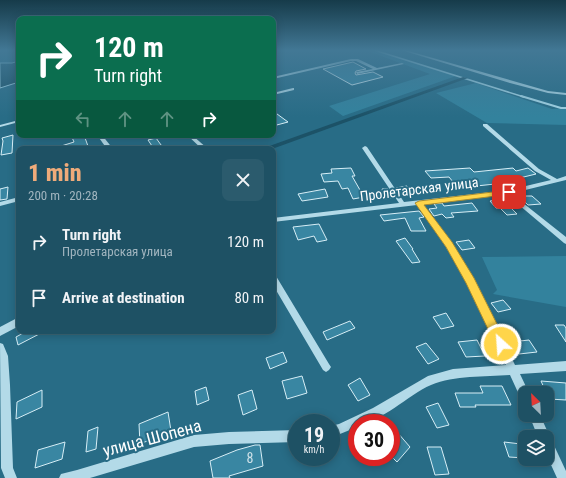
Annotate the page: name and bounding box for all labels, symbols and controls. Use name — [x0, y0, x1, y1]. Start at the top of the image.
text: 120 m — [94, 31, 164, 64]
icon: right — [28, 32, 80, 84]
text: Turn right — [94, 65, 162, 86]
icon: left — [72, 108, 94, 130]
icon: ahead — [114, 108, 136, 130]
icon: ahead — [156, 108, 178, 130]
icon: right — [198, 108, 220, 130]
text: 1 min — [28, 159, 82, 187]
button: close — [222, 159, 264, 201]
street label: Пролетарская улица — [359, 174, 479, 204]
pin — [492, 175, 526, 209]
icon: arrive — [498, 181, 520, 203]
text: 200 m · 20:28 — [28, 188, 98, 203]
text: Turn right — [62, 226, 121, 244]
icon: right — [28, 231, 50, 253]
text: 120 m — [227, 233, 264, 251]
text: Пролетарская улица — [62, 244, 173, 259]
icon: arrive — [28, 287, 50, 309]
text: Arrive at destination — [62, 289, 185, 307]
text: 80 m — [234, 289, 264, 307]
position arrow — [480, 323, 522, 365]
north arrow — [518, 386, 554, 422]
map controls — [518, 386, 554, 466]
speed limit sign: 30 — [348, 414, 400, 466]
street label: улица Шопена — [101, 415, 203, 461]
text: 19 — [304, 423, 324, 447]
button: layers — [518, 430, 554, 466]
text: km/h — [304, 444, 324, 455]
house number: 8 — [247, 450, 254, 466]

